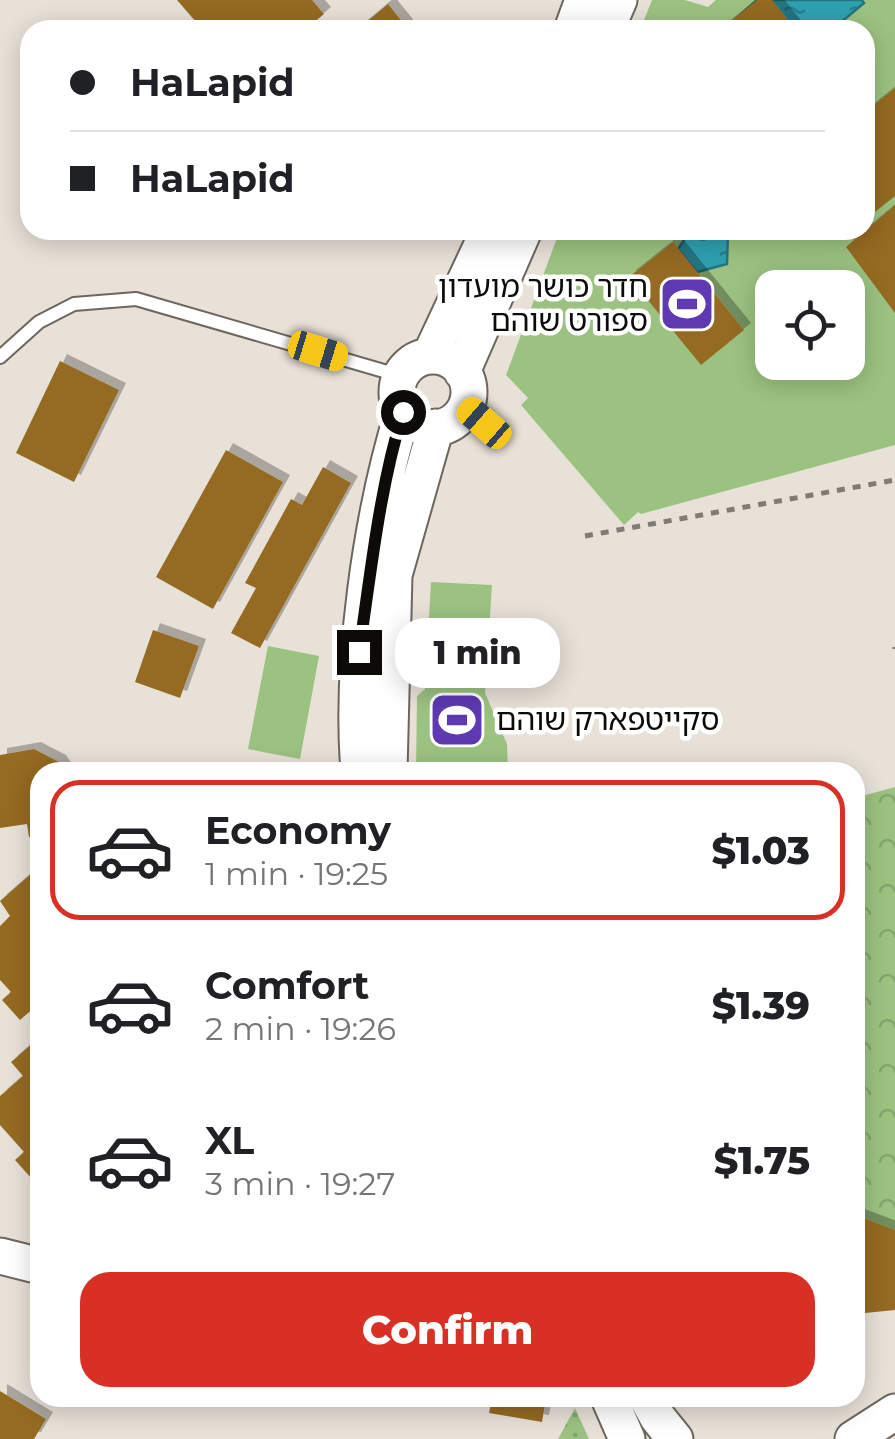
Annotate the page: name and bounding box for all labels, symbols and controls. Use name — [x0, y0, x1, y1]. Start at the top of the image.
text: HaLapid — [130, 59, 295, 106]
text: HaLapid — [130, 155, 295, 202]
place label: חדר כושר מועדון ספורט שוהם — [438, 268, 648, 339]
map controls — [755, 270, 865, 380]
button: locate — [755, 270, 865, 380]
sports icon: חדר כושר מועדון ספורט שוהם — [657, 274, 717, 334]
car — [285, 328, 351, 374]
route start — [381, 390, 426, 435]
car — [452, 392, 516, 454]
callout: 1 min — [394, 617, 559, 687]
route end — [337, 630, 382, 675]
text: 1 min — [433, 633, 522, 672]
sports icon: סקייטפארק שוהם — [427, 690, 487, 750]
place label: סקייטפארק שוהם — [496, 701, 720, 738]
icon: car — [85, 805, 175, 895]
text: Economy — [205, 807, 391, 854]
text: $1.03 — [712, 827, 810, 874]
text: 1 min · 19:25 — [205, 854, 388, 893]
icon: car — [85, 960, 175, 1050]
text: Comfort — [205, 962, 369, 1009]
text: $1.39 — [712, 982, 810, 1029]
text: 2 min · 19:26 — [205, 1009, 396, 1048]
icon: car — [85, 1115, 175, 1205]
text: XL — [205, 1117, 254, 1164]
text: $1.75 — [714, 1137, 810, 1184]
text: 3 min · 19:27 — [205, 1164, 395, 1203]
button: Confirm — [80, 1272, 815, 1387]

